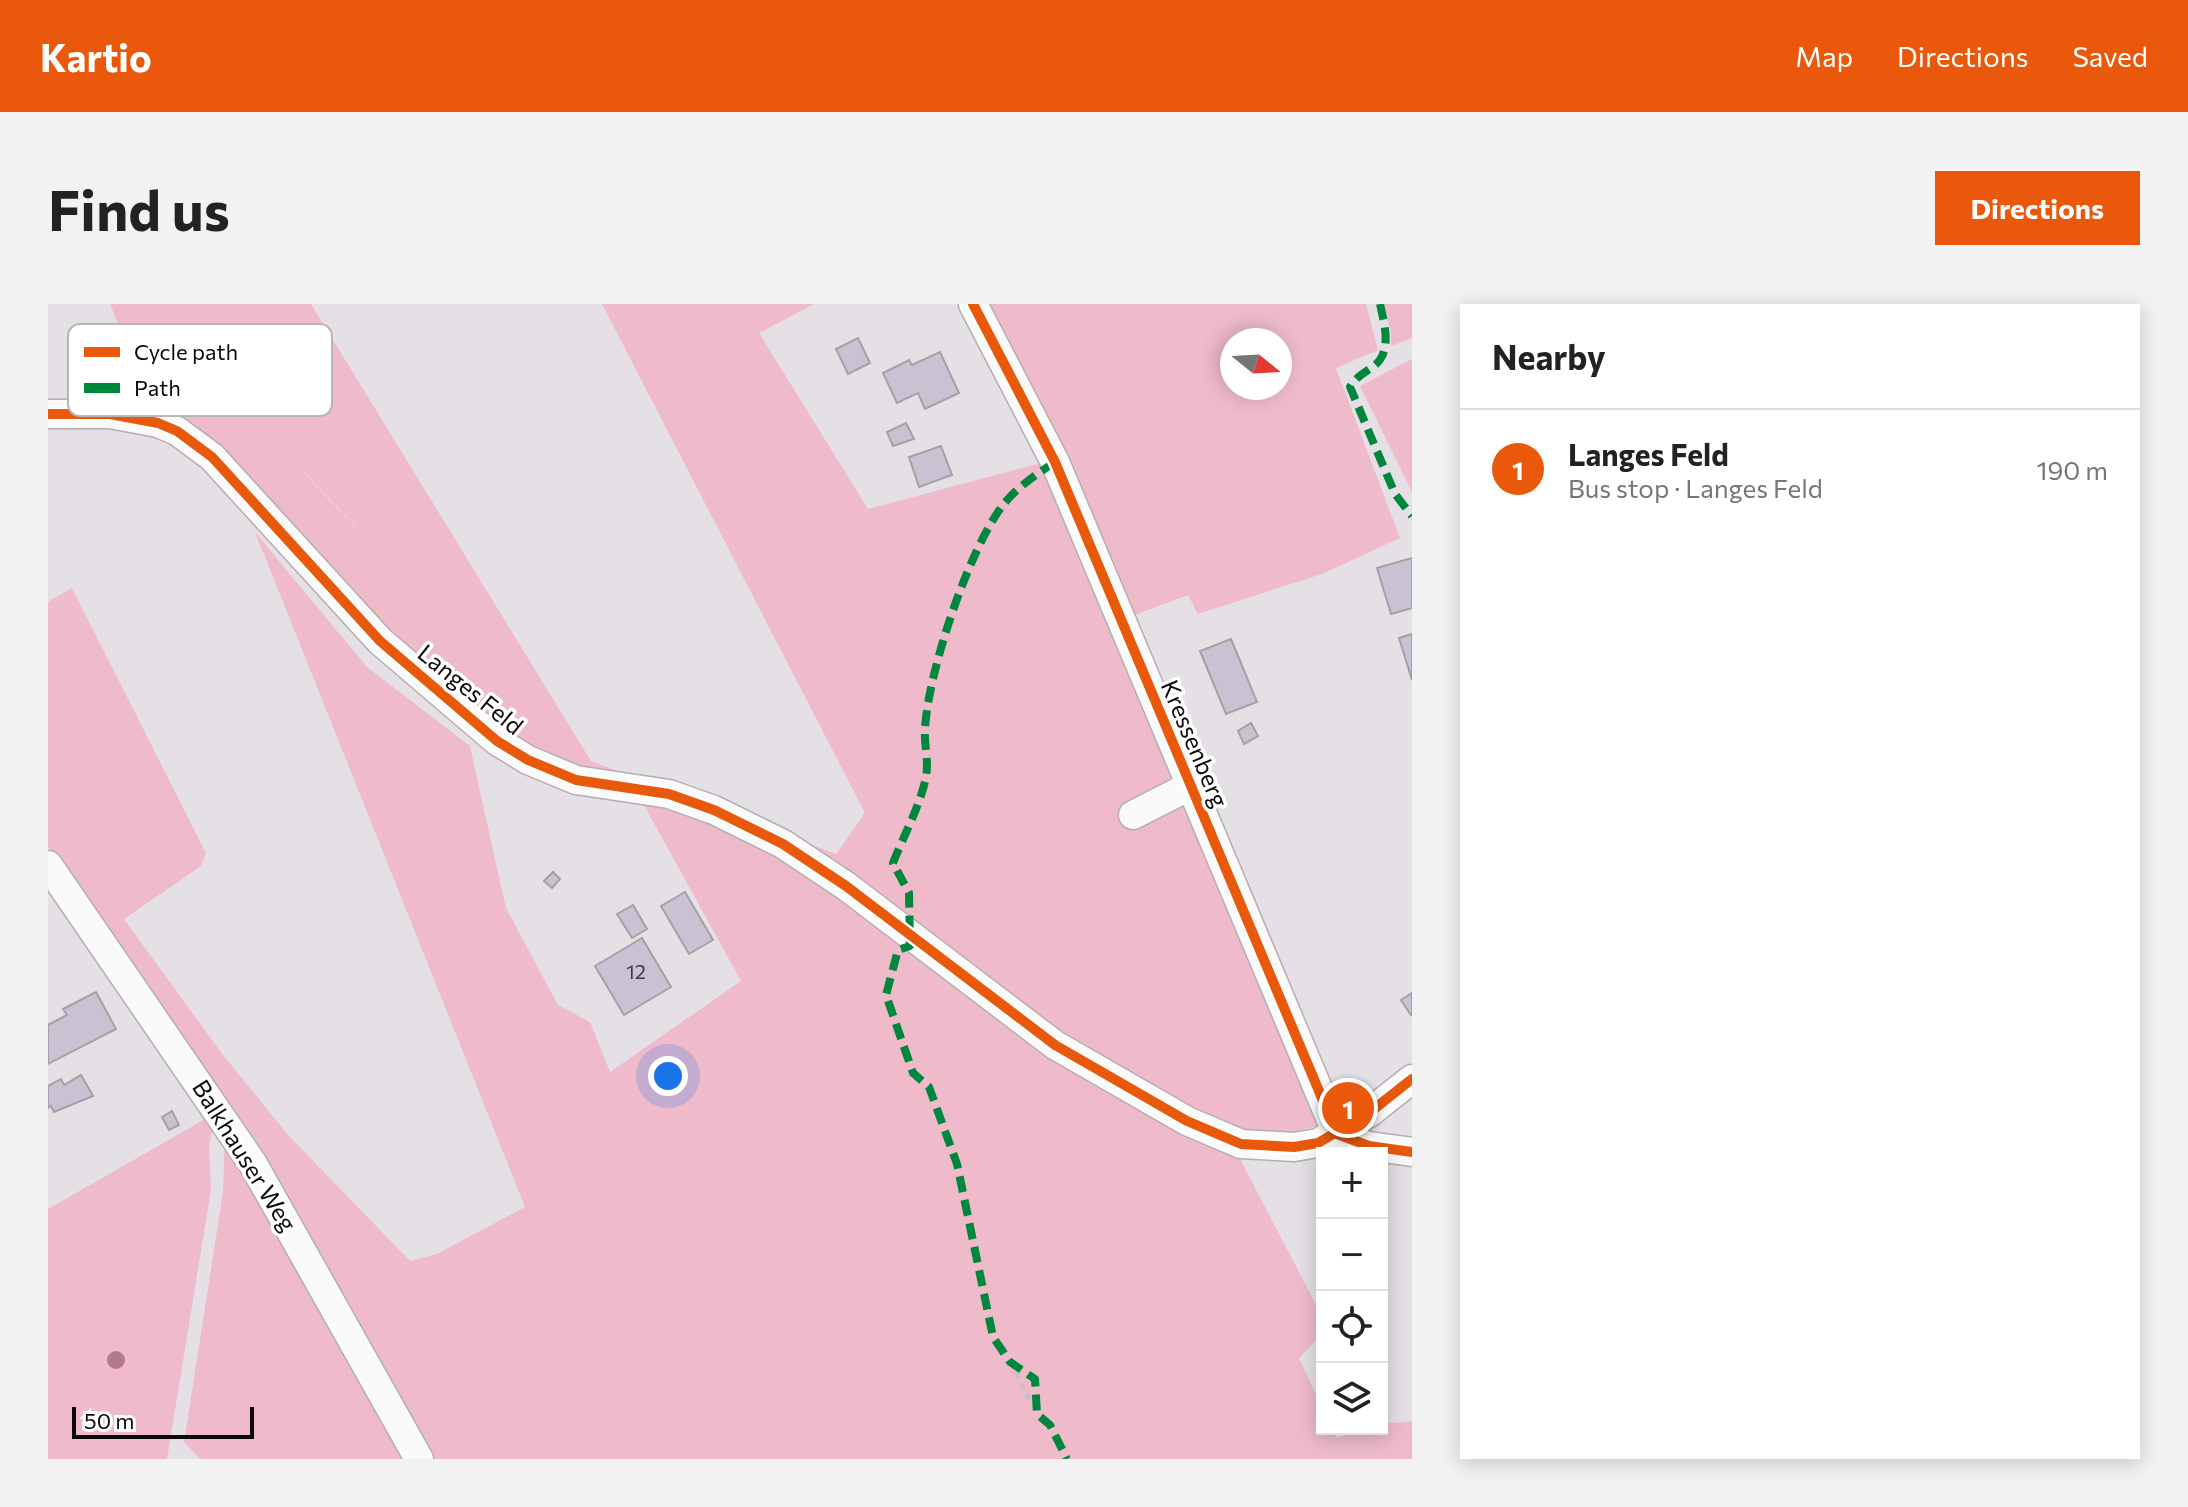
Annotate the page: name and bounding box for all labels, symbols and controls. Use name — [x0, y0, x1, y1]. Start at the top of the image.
text: Kartio — [40, 33, 152, 80]
text: Map — [1795, 39, 1853, 73]
text: Directions — [1897, 39, 2028, 73]
text: Saved — [2072, 39, 2148, 73]
button: Directions — [1935, 171, 2140, 245]
text: Find us — [48, 174, 230, 243]
legend — [68, 324, 332, 416]
north arrow — [1220, 328, 1292, 400]
text: Nearby — [1492, 335, 1606, 377]
text: Cycle path — [134, 338, 238, 365]
text: Path — [134, 374, 181, 401]
text: Langes Feld — [1568, 435, 1729, 472]
text: 1 — [1512, 454, 1524, 485]
text: 190 m — [2036, 454, 2108, 485]
text: Bus stop · Langes Feld — [1568, 472, 1823, 503]
street label: Langes Feld — [413, 638, 529, 740]
street label: Kressenberg — [1156, 675, 1235, 812]
house number: 12 — [626, 959, 646, 983]
your location — [648, 1056, 688, 1096]
street label: Balkhauser Weg — [187, 1074, 303, 1236]
pin: 1 — [1322, 1078, 1374, 1138]
map controls — [1316, 1147, 1388, 1435]
button: + — [1316, 1147, 1388, 1219]
button: − — [1316, 1219, 1388, 1291]
button: locate — [1316, 1291, 1388, 1363]
button: layers — [1316, 1363, 1388, 1435]
scale bar — [72, 1403, 254, 1439]
text: 50 m — [84, 1407, 134, 1434]

